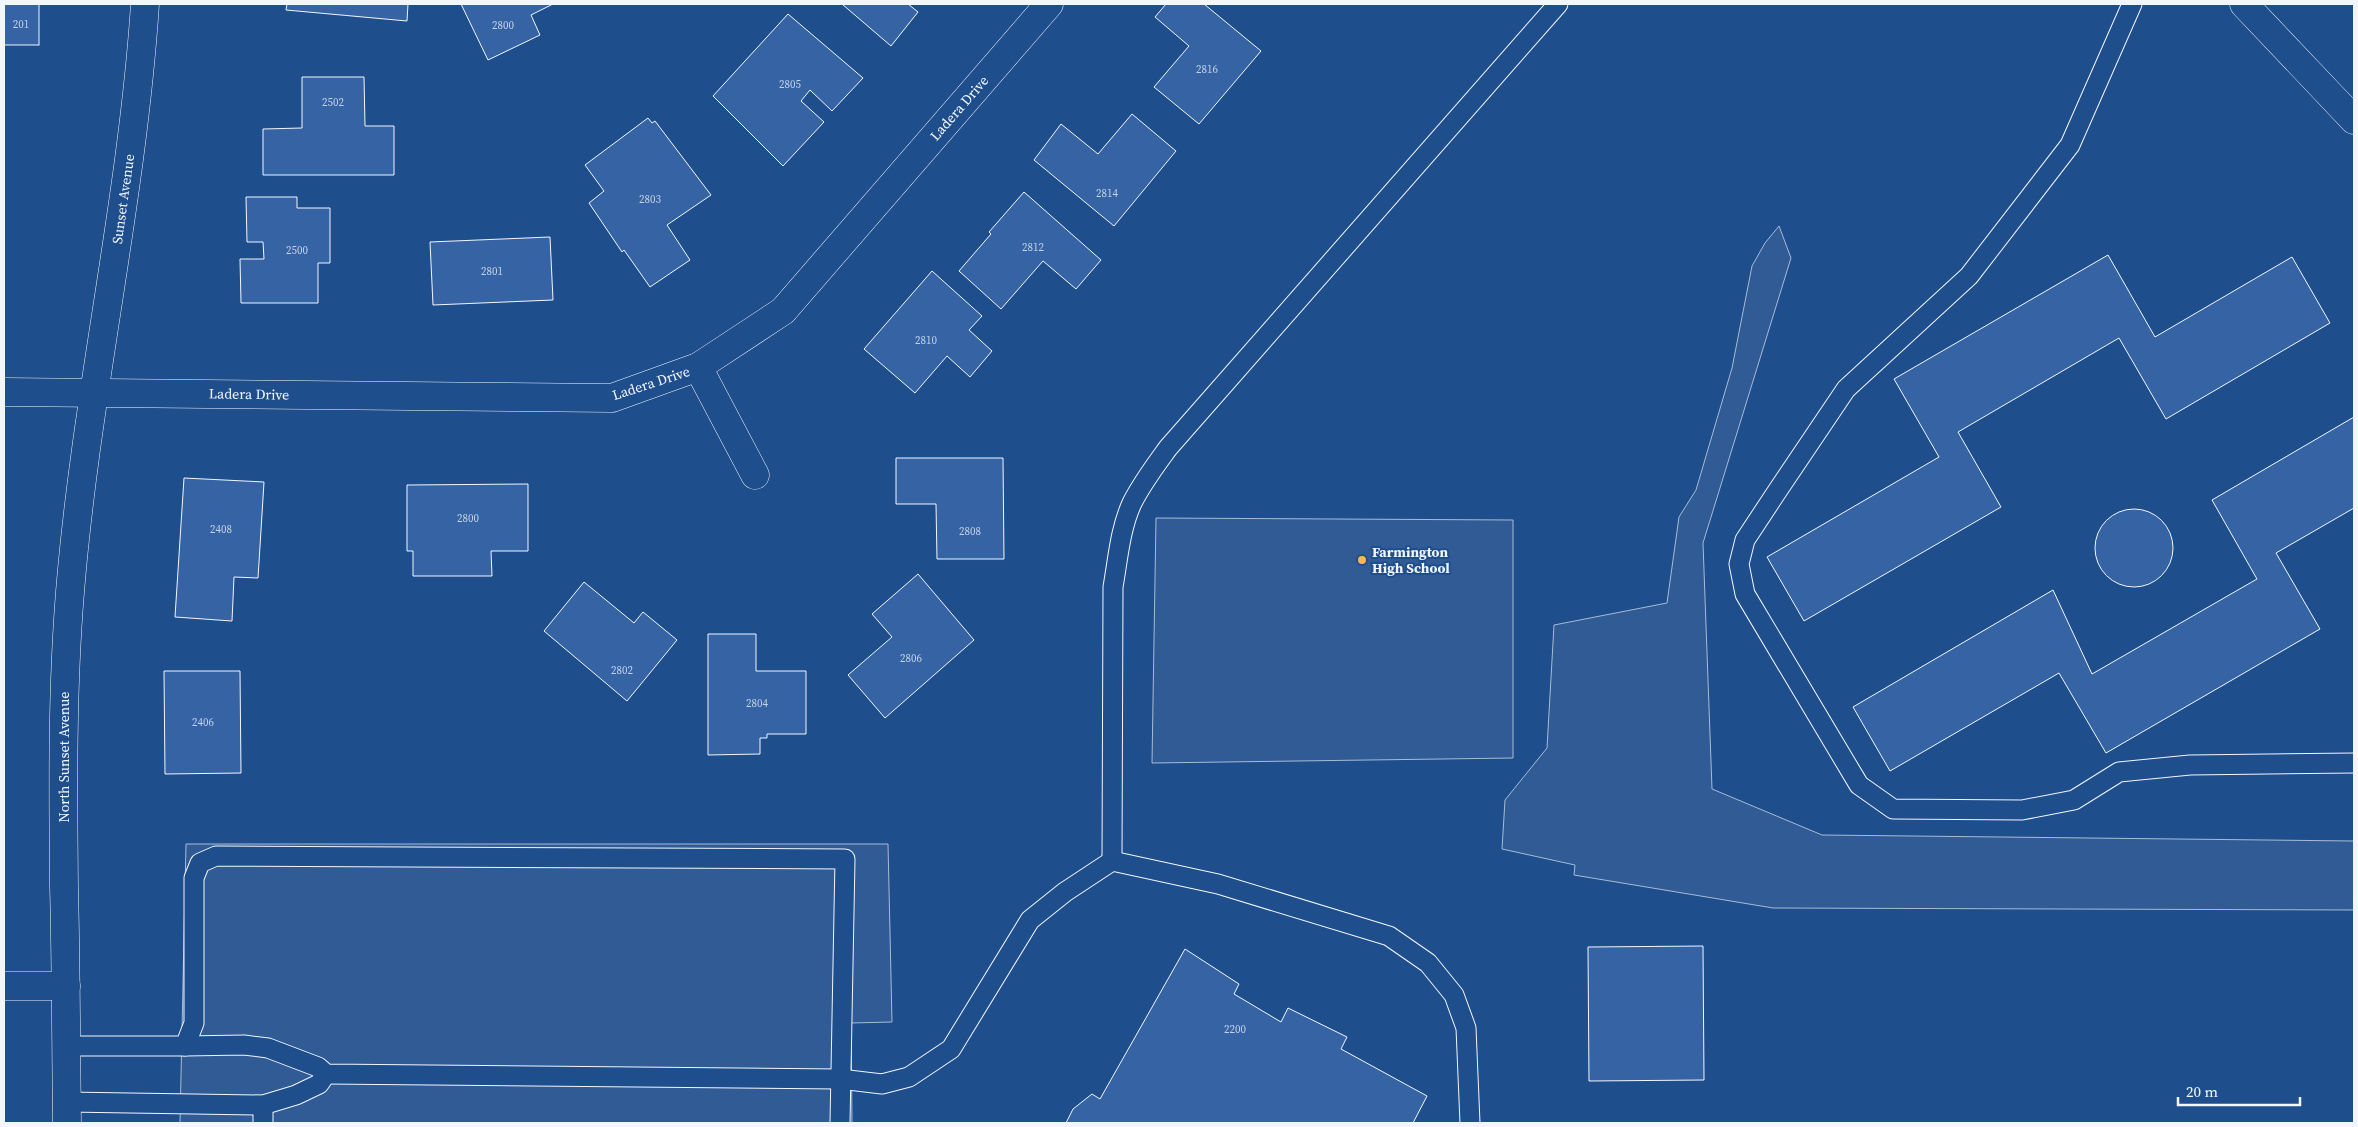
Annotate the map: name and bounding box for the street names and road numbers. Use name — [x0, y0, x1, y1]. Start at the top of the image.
street label: Ladera Drive — [925, 71, 993, 145]
street label: Sunset Avenue — [107, 153, 139, 245]
street label: Ladera Drive — [610, 361, 692, 405]
street label: Ladera Drive — [209, 383, 289, 405]
street label: North Sunset Avenue — [54, 692, 74, 822]

